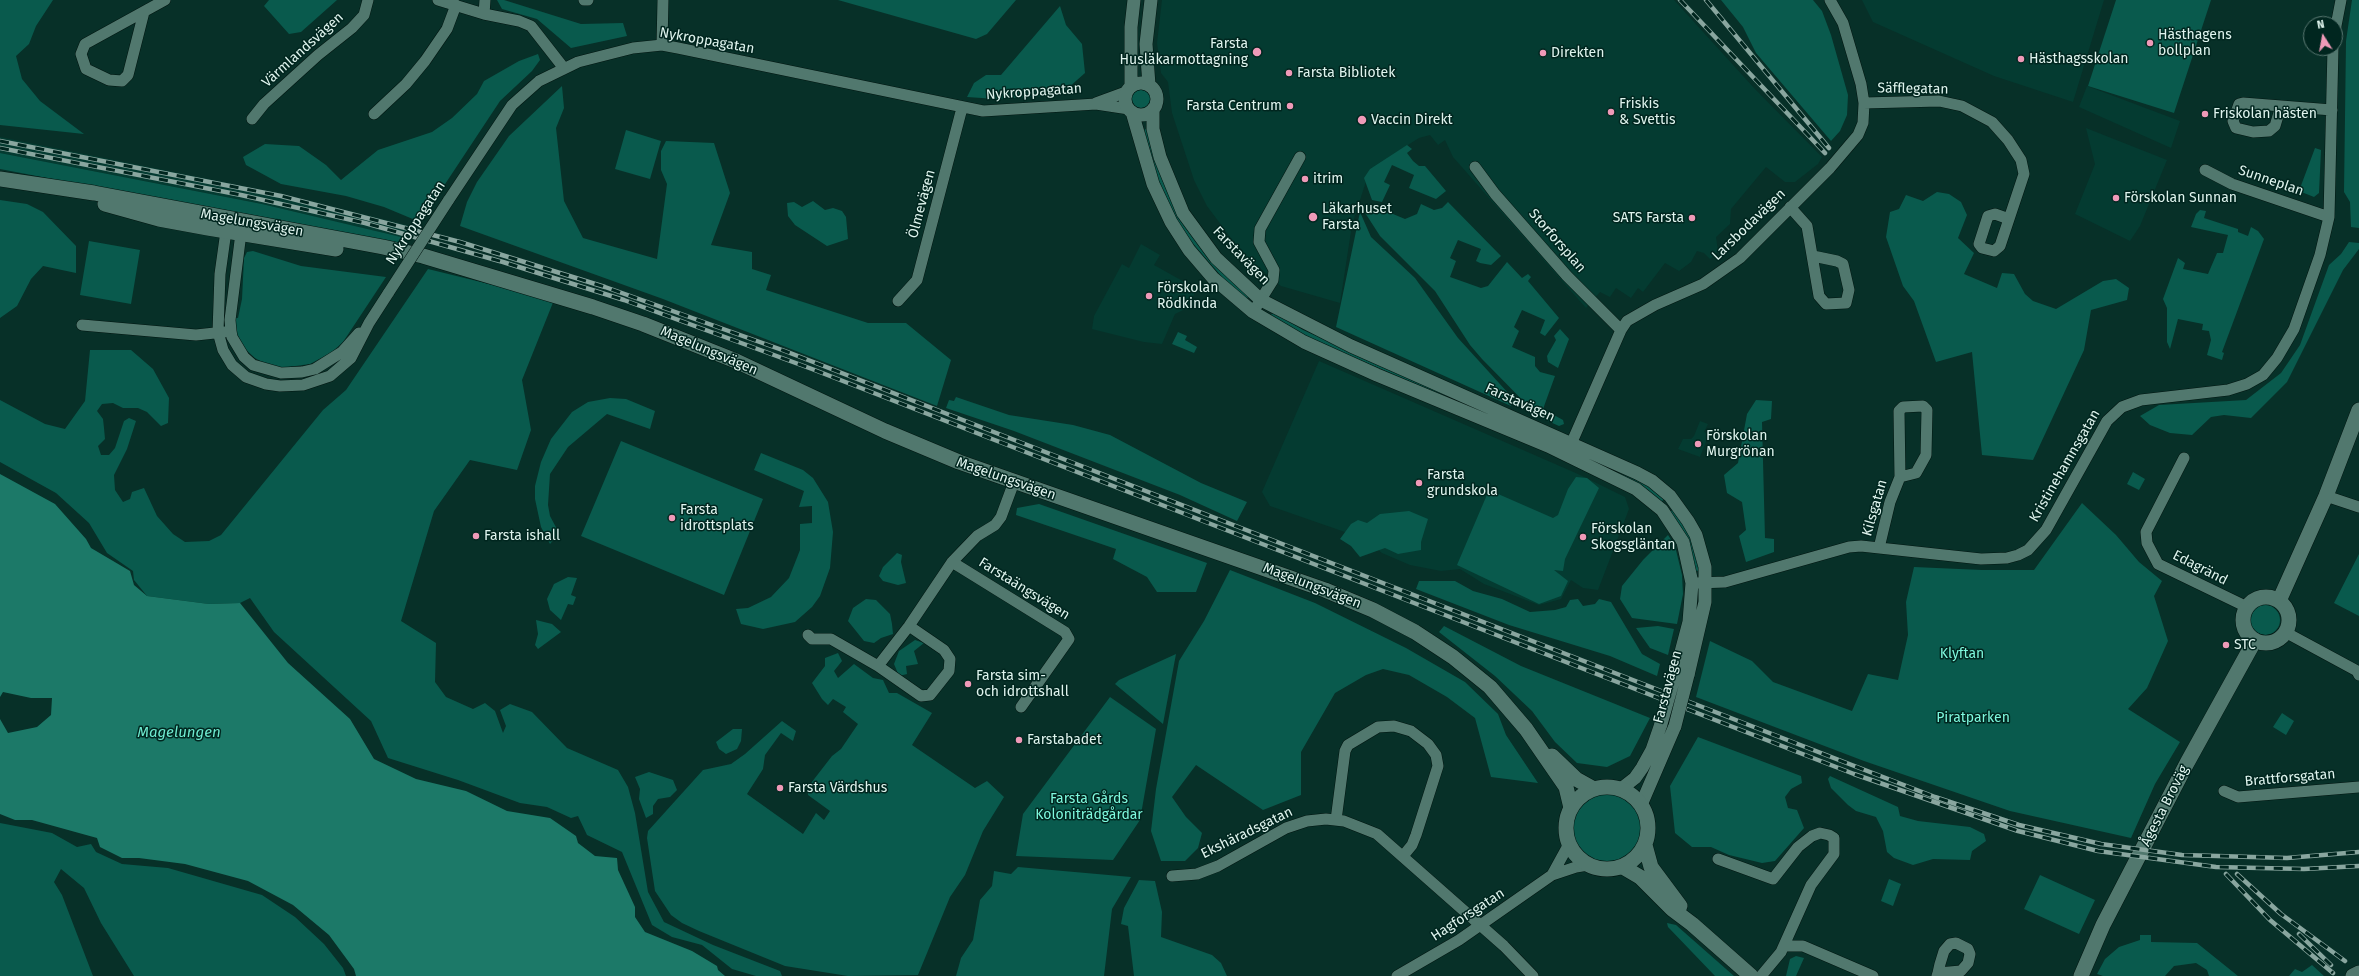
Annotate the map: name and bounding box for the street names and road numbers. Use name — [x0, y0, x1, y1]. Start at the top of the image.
street label: Värmlandsvägen — [259, 9, 347, 91]
street label: Nykroppagatan — [658, 24, 756, 58]
street label: Nykroppagatan — [985, 80, 1083, 104]
street label: Säfflegatan — [1877, 80, 1949, 98]
street label: Sunneplan — [2236, 162, 2306, 200]
street label: Ölmevägen — [905, 168, 939, 240]
street label: Nykroppagatan — [383, 178, 449, 268]
street label: Larsbodavägen — [1709, 186, 1789, 264]
street label: Magelungsvägen — [199, 206, 305, 240]
street label: Storforsplan — [1525, 206, 1589, 276]
street label: Farstavägen — [1209, 223, 1273, 289]
street label: Magelungsvägen — [658, 323, 760, 379]
street label: Farstavägen — [1482, 380, 1558, 426]
street label: Kristinehamnsgatan — [2026, 407, 2104, 525]
street label: Magelungsvägen — [954, 454, 1058, 504]
street label: Kilsgatan — [1859, 478, 1891, 538]
street label: Edagränd — [2170, 547, 2230, 589]
street label: Farstaängsvägen — [975, 554, 1073, 624]
street label: Magelungsvägen — [1260, 560, 1364, 612]
street label: Farstavägen — [1650, 649, 1686, 725]
street label: Ågesta Broväg — [2137, 763, 2193, 849]
street label: Brattforsgatan — [2244, 766, 2336, 790]
street label: Ekshäradsgatan — [1198, 804, 1296, 862]
street label: Hagforsgatan — [1428, 885, 1508, 945]

